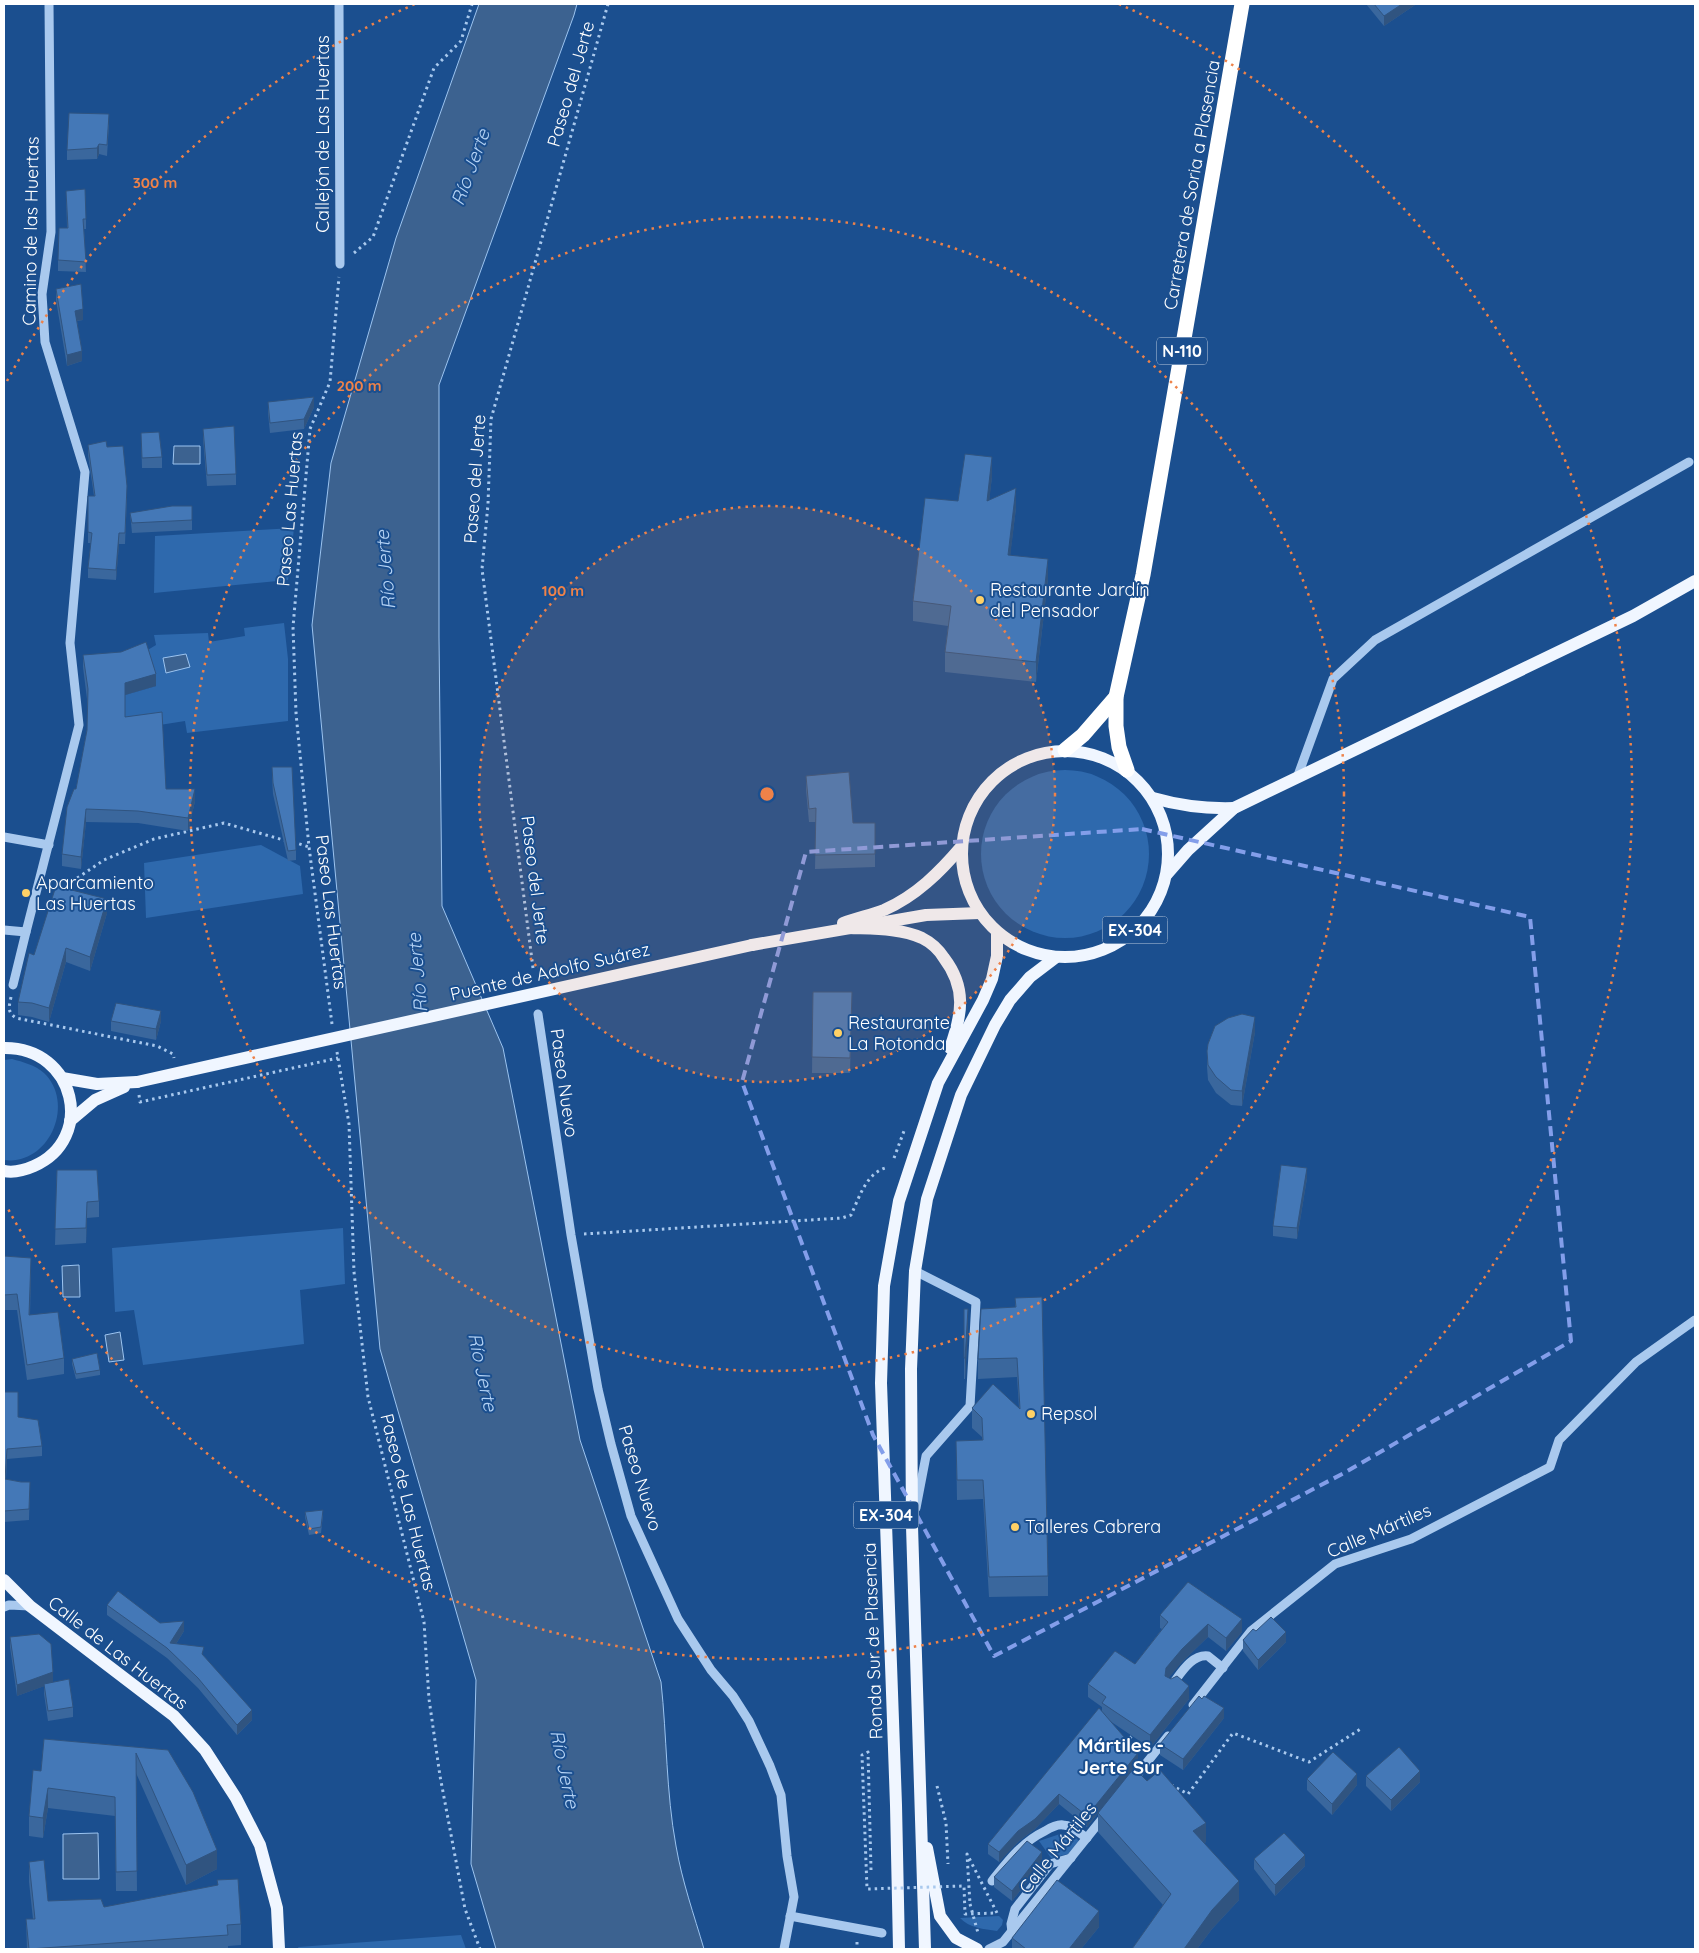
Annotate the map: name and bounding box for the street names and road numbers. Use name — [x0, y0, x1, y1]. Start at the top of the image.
street label: Paseo del Jerte — [542, 18, 599, 149]
street label: Callejón de Las Huertas — [311, 35, 334, 233]
street label: Carretera de Soria a Plasencia — [1158, 58, 1225, 312]
street label: Camino de las Huertas — [17, 136, 44, 326]
road number: N-110 — [1157, 338, 1207, 364]
street label: Paseo del Jerte — [459, 413, 490, 544]
street label: Paseo Las Huertas — [271, 430, 308, 587]
street label: Paseo del Jerte — [516, 814, 555, 946]
street label: Paseo Las Huertas — [311, 833, 352, 991]
road number: EX-304 — [1102, 916, 1168, 944]
street label: Puente de Adolfo Suárez — [448, 937, 652, 1006]
street label: Paseo Nuevo — [545, 1027, 584, 1139]
street label: Paseo de Las Huertas — [375, 1411, 442, 1593]
street label: Paseo Nuevo — [613, 1422, 668, 1534]
street label: Calle Mártiles — [1323, 1498, 1434, 1563]
road number: EX-304 — [854, 1502, 918, 1528]
street label: Ronda Sur de Plasencia — [858, 1542, 887, 1740]
street label: Calle de Las Huertas — [44, 1591, 193, 1714]
street label: Calle Mártiles — [1014, 1797, 1102, 1898]

